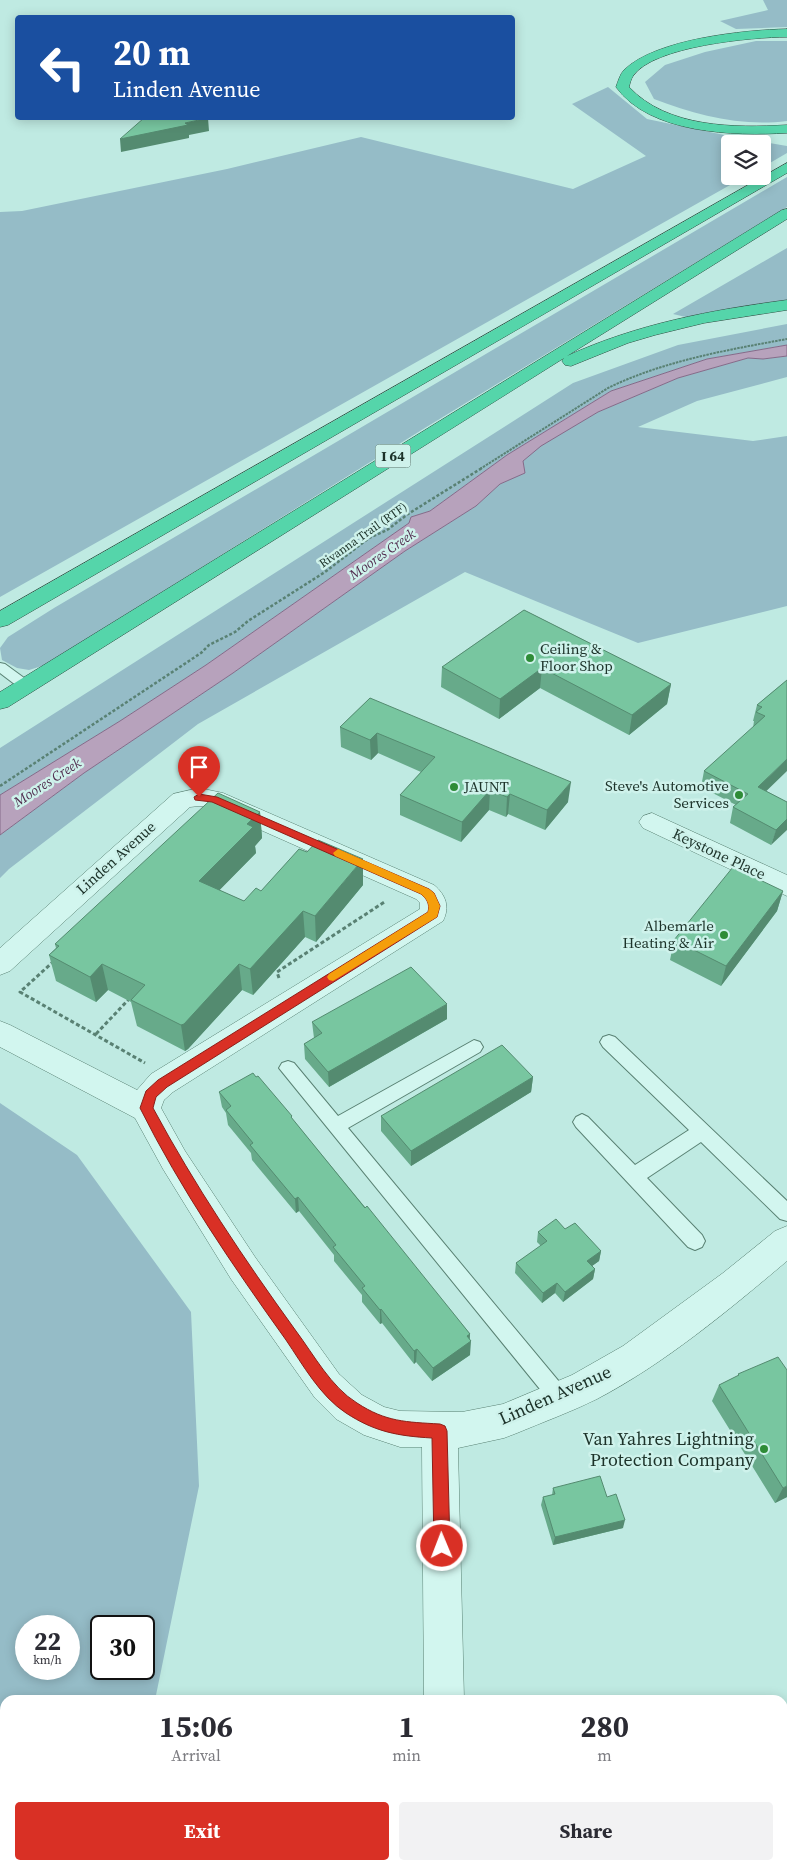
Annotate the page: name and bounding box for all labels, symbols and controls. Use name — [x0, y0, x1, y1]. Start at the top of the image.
text: 20 m — [113, 29, 190, 77]
icon: left — [30, 35, 95, 100]
text: Linden Avenue — [113, 74, 260, 104]
map controls — [721, 135, 771, 185]
button: layers — [721, 135, 771, 185]
road number: I 64 — [376, 444, 410, 468]
street label: Rivanna Trail (RTF) — [316, 499, 410, 571]
water label: Moores Creek — [344, 524, 420, 585]
place label: Ceiling & Floor Shop — [540, 638, 613, 676]
marker: Ceiling & Floor Shop — [524, 652, 536, 664]
pin — [178, 746, 220, 797]
water label: Moores Creek — [8, 752, 85, 812]
icon: arrive — [185, 753, 213, 781]
place label: Steve's Automotive Services — [605, 775, 729, 813]
place label: JAUNT — [463, 776, 509, 797]
marker: JAUNT — [448, 781, 460, 793]
marker: Steve's Automotive Services — [733, 789, 745, 801]
street label: Linden Avenue — [71, 816, 160, 899]
street label: Keystone Place — [669, 823, 769, 884]
place label: Albemarle Heating & Air — [623, 915, 715, 953]
marker: Albemarle Heating & Air — [718, 929, 730, 941]
street label: Linden Avenue — [495, 1359, 615, 1430]
place label: Van Yahres Lightning Protection Company — [583, 1426, 755, 1472]
marker: Van Yahres Lightning Protection Company — [758, 1443, 770, 1455]
position arrow — [415, 1519, 467, 1571]
speed limit sign: 30 — [90, 1615, 155, 1680]
text: 22 — [34, 1624, 61, 1658]
text: km/h — [33, 1652, 62, 1668]
text: 15:06 — [159, 1706, 233, 1747]
text: 1 — [398, 1706, 415, 1747]
text: 280 — [580, 1706, 629, 1747]
text: Arrival — [171, 1744, 221, 1766]
text: min — [392, 1744, 421, 1766]
text: m — [597, 1744, 612, 1766]
button: Exit — [15, 1802, 389, 1860]
button: Share — [399, 1802, 773, 1860]

